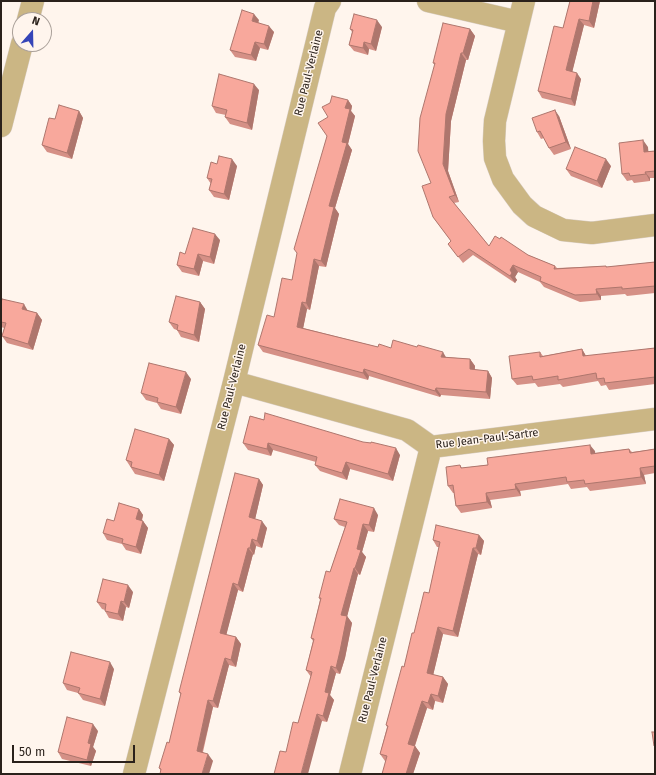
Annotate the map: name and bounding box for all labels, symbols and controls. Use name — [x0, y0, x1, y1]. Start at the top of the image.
north arrow — [12, 12, 52, 52]
text: N — [30, 14, 42, 29]
street label: Rue Paul-Verlaine — [292, 29, 326, 117]
street label: Rue Paul-Verlaine — [215, 343, 249, 431]
street label: Rue Jean-Paul-Sartre — [435, 426, 539, 452]
street label: Rue Paul-Verlaine — [356, 636, 390, 724]
scale bar — [14, 737, 137, 763]
text: 50 m — [19, 745, 45, 759]

